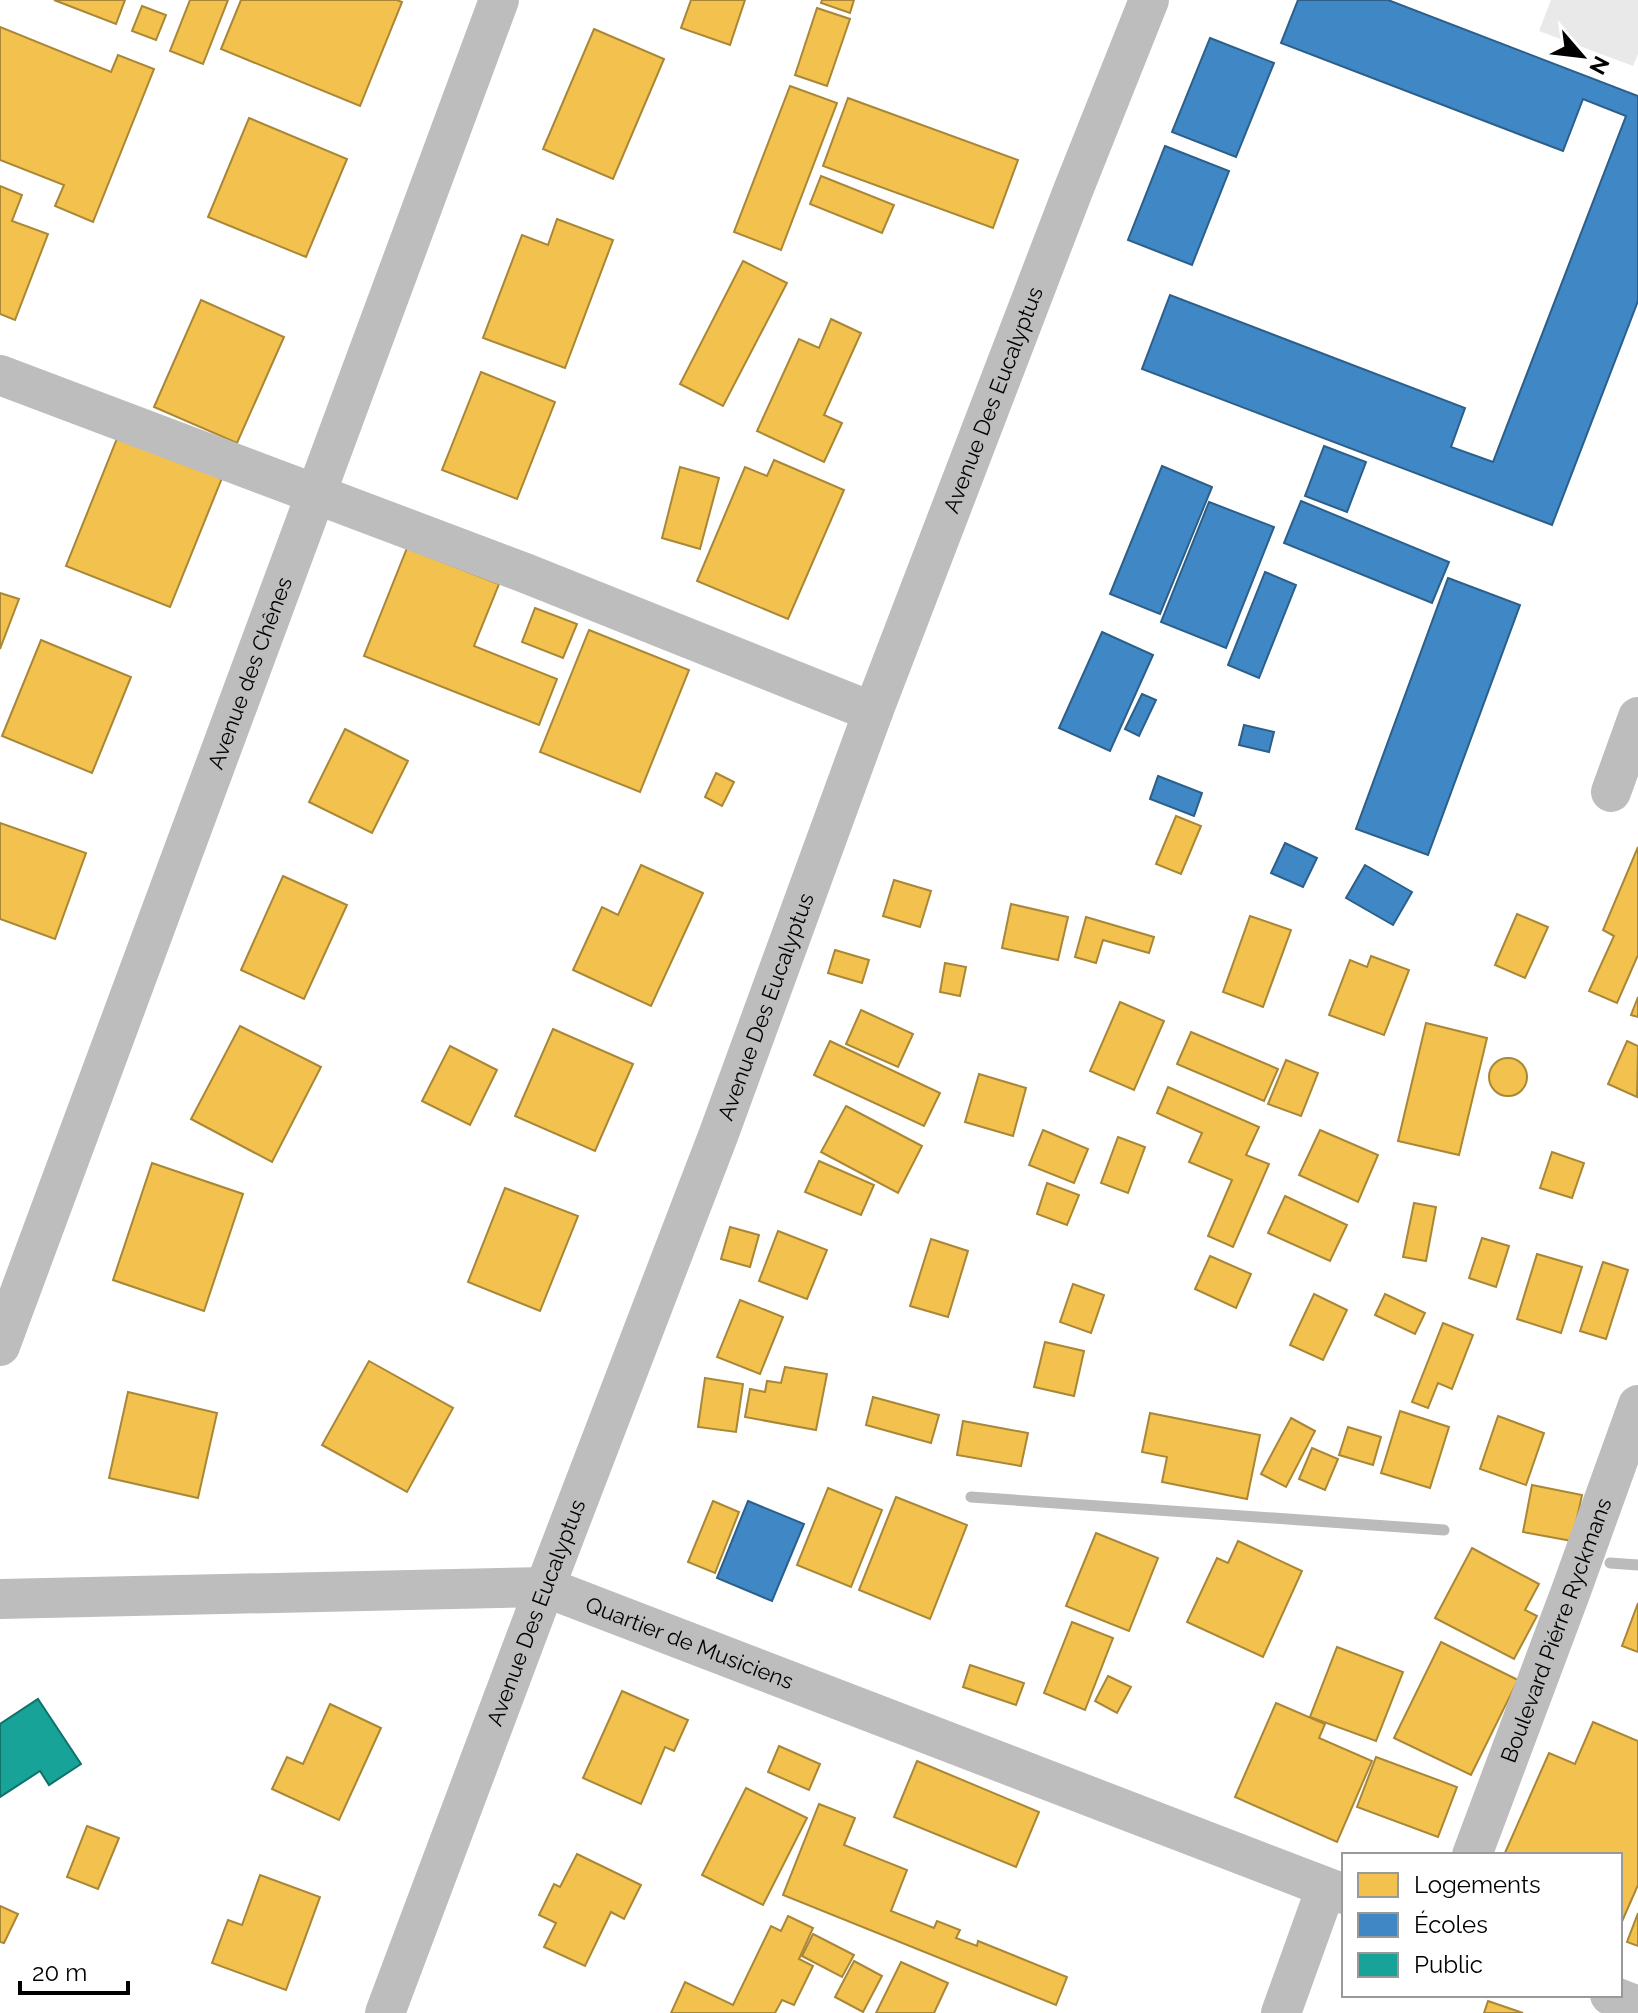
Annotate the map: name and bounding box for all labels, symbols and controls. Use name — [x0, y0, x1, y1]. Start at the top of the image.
north arrow — [1542, 16, 1622, 96]
text: N — [1584, 52, 1615, 79]
street label: Avenue Des Eucalyptus — [938, 283, 1048, 516]
street label: Avenue des Chênes — [202, 573, 297, 772]
street label: Avenue Des Eucalyptus — [712, 889, 819, 1124]
street label: Boulevard Piérre Ryckmans — [1495, 1494, 1616, 1766]
street label: Avenue Des Eucalyptus — [481, 1495, 590, 1729]
street label: Quartier de Musiciens — [582, 1591, 797, 1694]
legend — [1342, 1853, 1622, 1997]
text: Logements — [1414, 1870, 1541, 1899]
text: Écoles — [1414, 1910, 1488, 1939]
scale bar — [20, 1945, 128, 1995]
text: Public — [1414, 1950, 1483, 1979]
text: 20 m — [32, 1958, 87, 1987]

